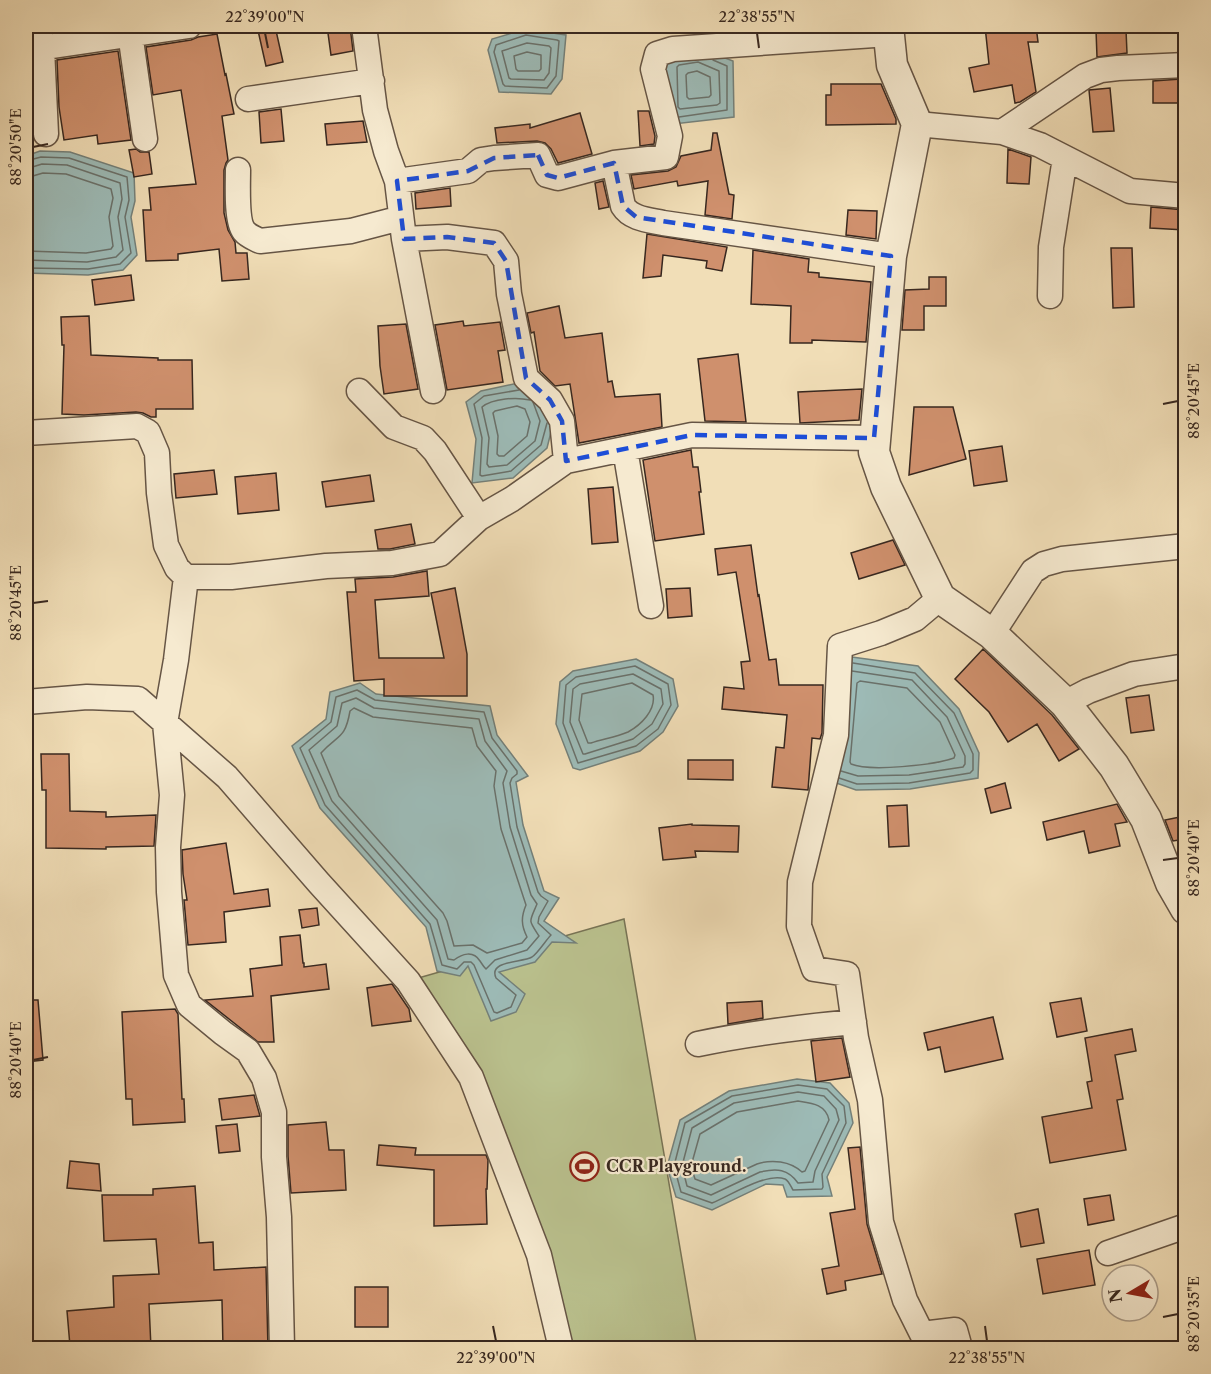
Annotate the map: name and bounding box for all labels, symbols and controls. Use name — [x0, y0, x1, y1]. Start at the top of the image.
text: 22°39'00"N — [225, 7, 305, 26]
text: 22°38'55"N — [719, 7, 795, 26]
text: 88°20'50"E — [6, 108, 25, 186]
text: 88°20'45"E — [1184, 363, 1203, 439]
text: 88°20'45"E — [6, 565, 25, 641]
text: 88°20'40"E — [1184, 819, 1203, 897]
text: 88°20'40"E — [6, 1021, 25, 1099]
sports icon: CCR Playground. — [569, 1150, 601, 1182]
place label: CCR Playground. — [606, 1156, 746, 1176]
north arrow — [1100, 1263, 1160, 1323]
text: 88°20'35"E — [1184, 1276, 1203, 1352]
text: N — [1104, 1287, 1126, 1304]
text: 22°39'00"N — [456, 1348, 536, 1367]
text: 22°38'55"N — [949, 1348, 1025, 1367]

